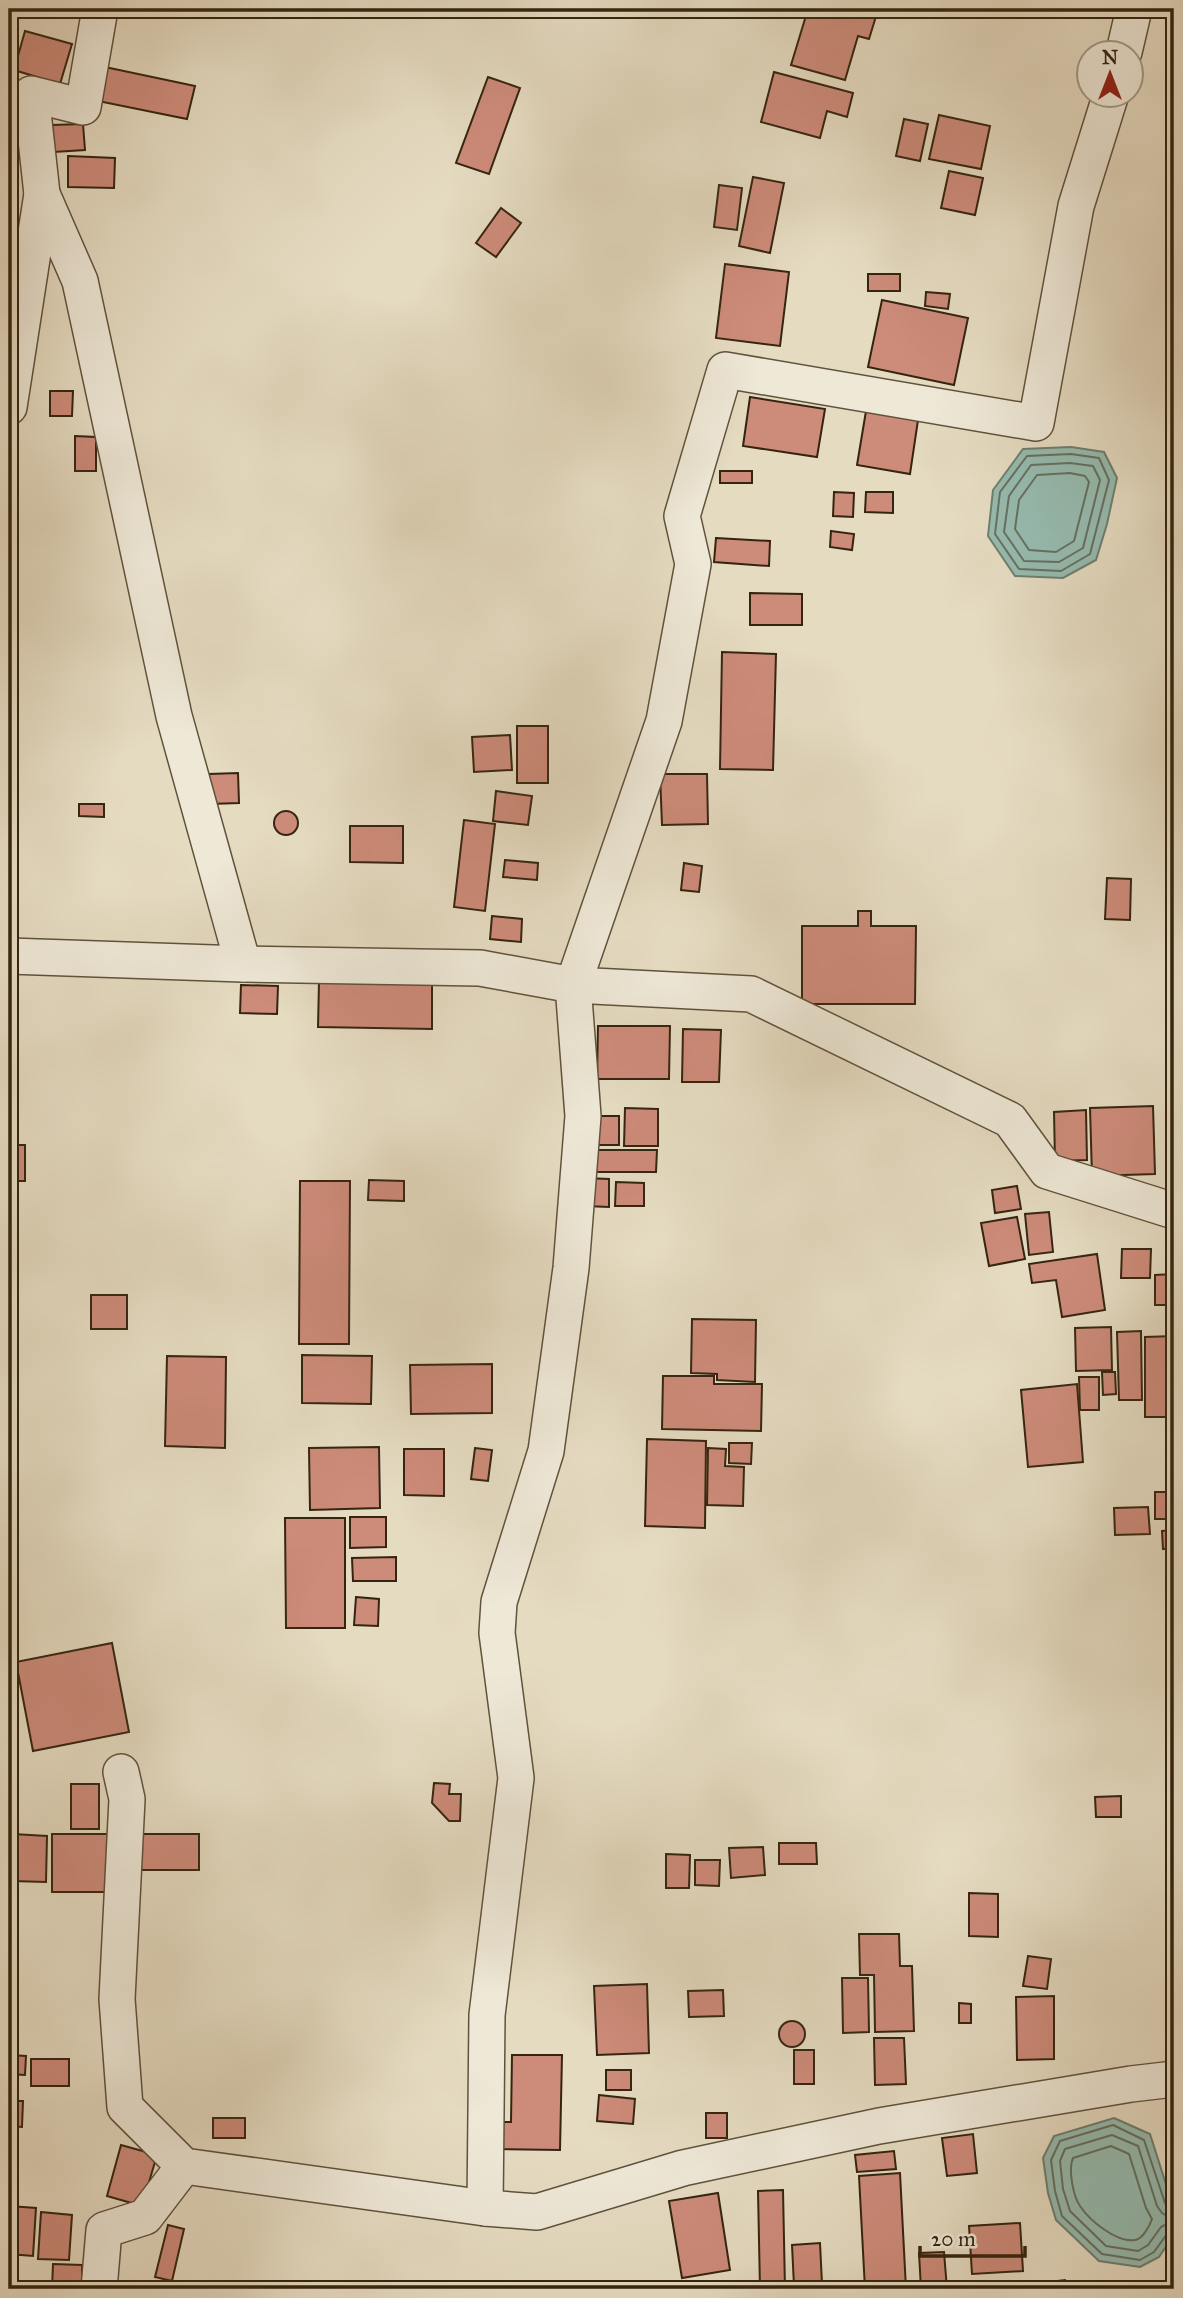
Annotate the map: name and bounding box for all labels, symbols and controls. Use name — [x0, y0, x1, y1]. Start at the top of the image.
north arrow — [1074, 38, 1144, 108]
text: N — [1102, 46, 1118, 69]
scale bar — [920, 2214, 1026, 2258]
text: 20 m — [931, 2226, 976, 2252]

